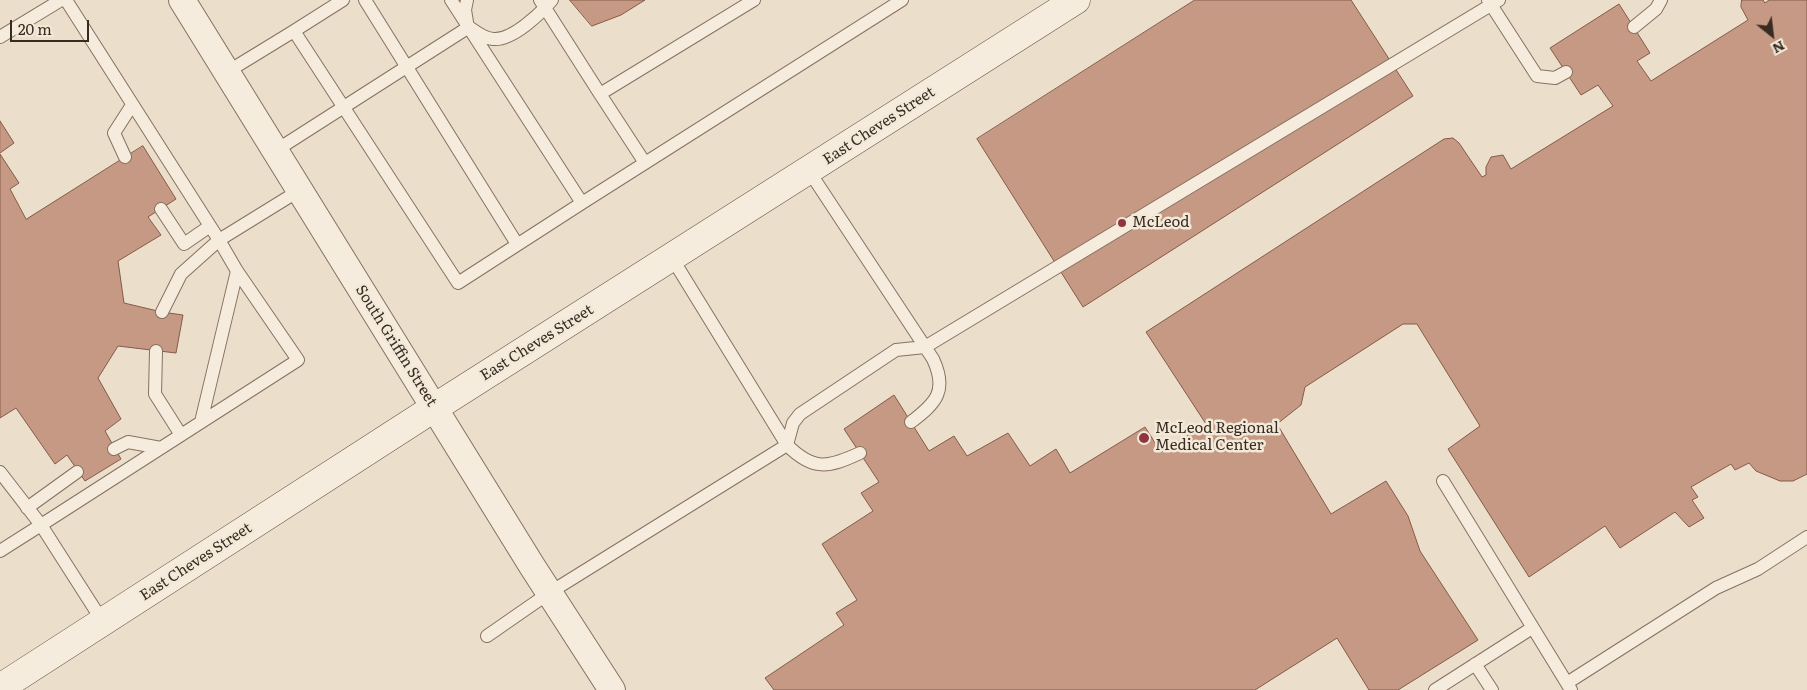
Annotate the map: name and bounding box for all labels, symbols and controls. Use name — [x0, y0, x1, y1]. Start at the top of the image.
scale bar — [12, 10, 91, 42]
north arrow — [1747, 10, 1797, 60]
text: 20 m — [18, 17, 52, 40]
text: N — [1769, 37, 1789, 60]
street label: East Cheves Street — [820, 83, 938, 169]
place label: McLeod — [1132, 214, 1190, 232]
marker: McLeod — [1116, 217, 1128, 229]
street label: South Griffin Street — [351, 282, 441, 410]
street label: East Cheves Street — [477, 301, 597, 385]
place label: McLeod Regional Medical Center — [1155, 420, 1279, 455]
marker: McLeod Regional Medical Center — [1137, 431, 1151, 445]
street label: East Cheves Street — [137, 519, 255, 605]

